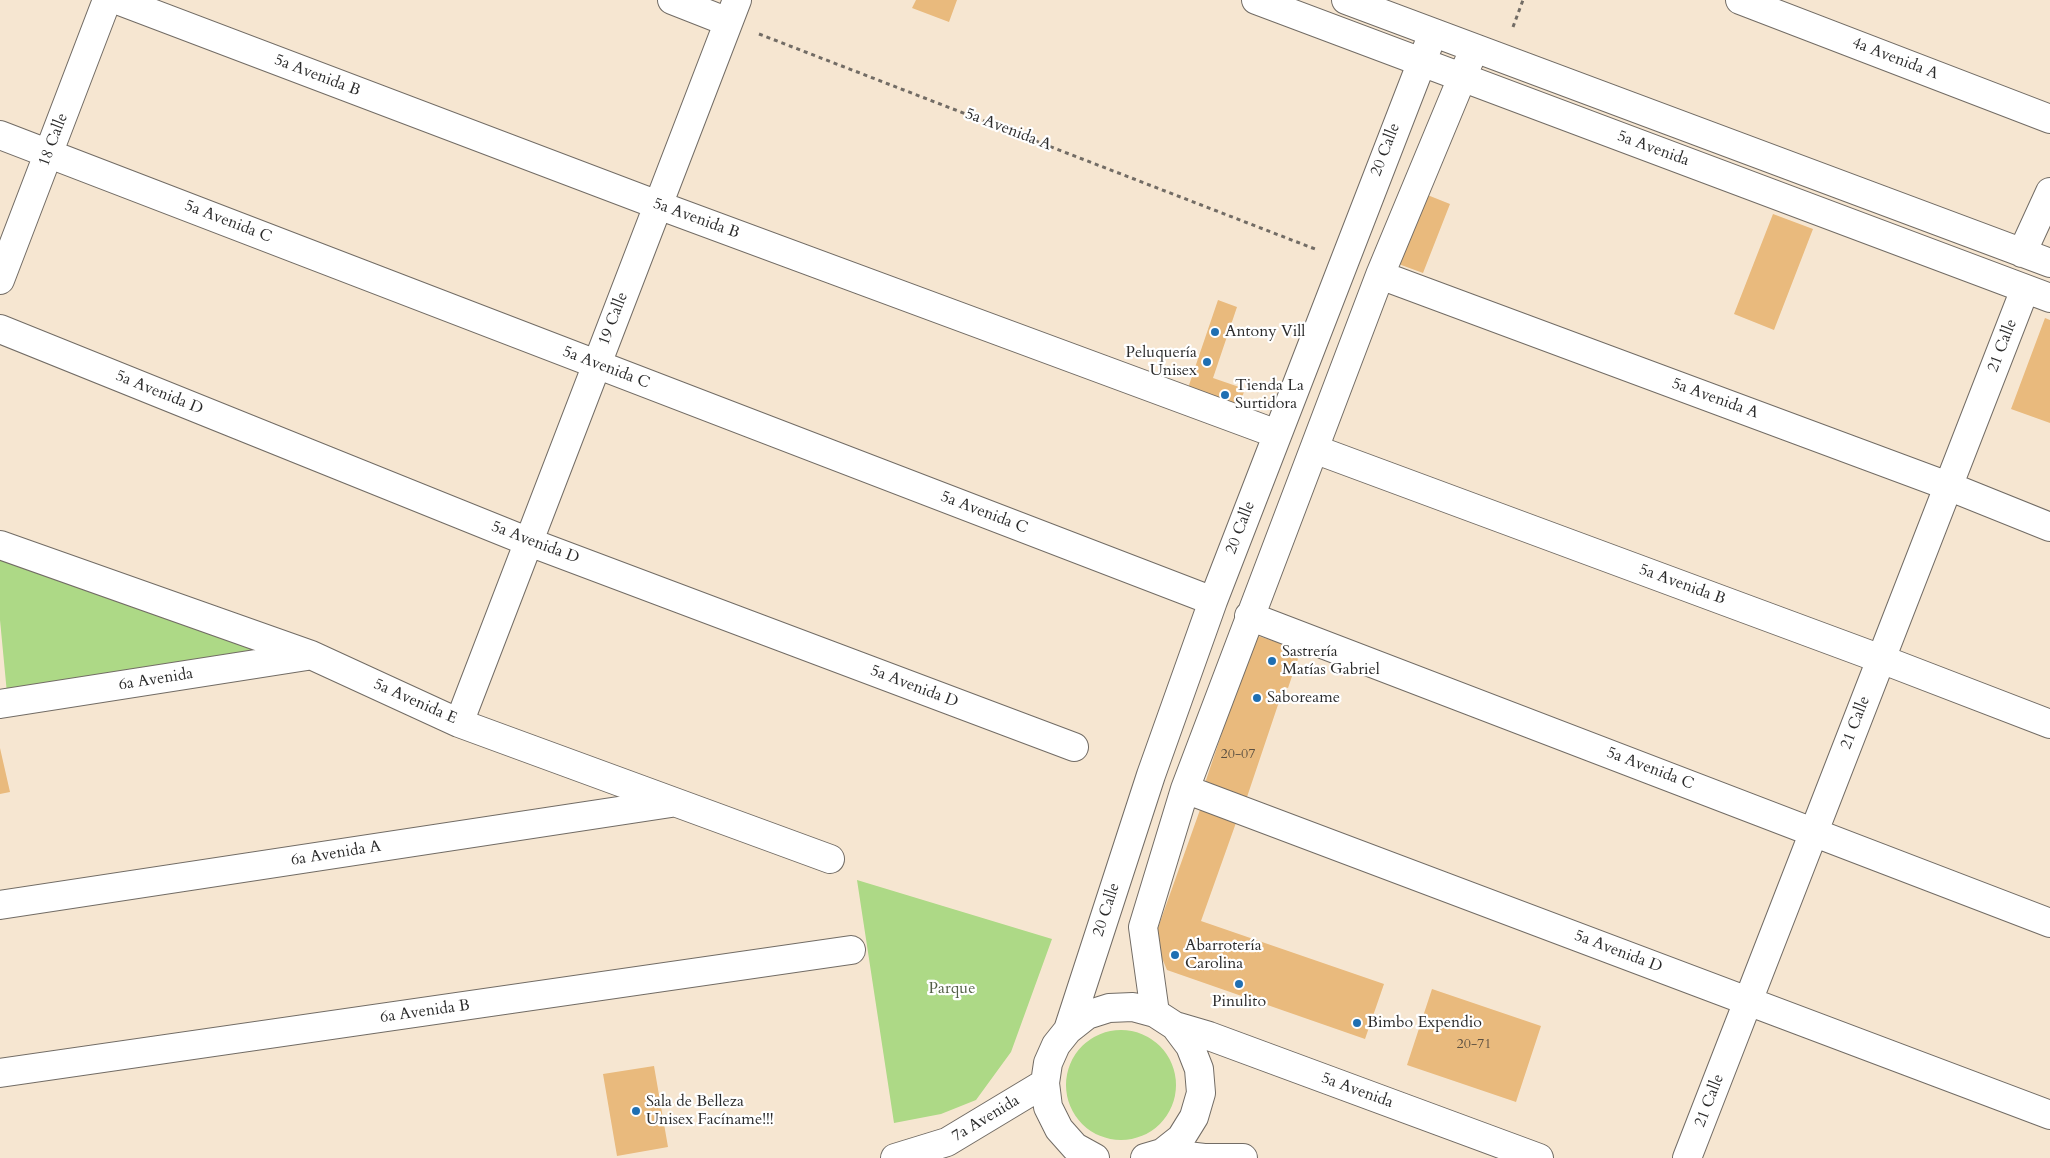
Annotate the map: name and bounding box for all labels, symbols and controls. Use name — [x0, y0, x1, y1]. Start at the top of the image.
street label: 4a Avenida A — [1849, 34, 1941, 84]
street label: 5a Avenida B — [271, 51, 363, 101]
street label: 5a Avenida A — [962, 105, 1054, 155]
street label: 18 Calle — [35, 111, 73, 169]
street label: 20 Calle — [1367, 121, 1405, 179]
street label: 5a Avenida — [1614, 127, 1692, 171]
street label: 5a Avenida B — [650, 195, 742, 243]
street label: 5a Avenida C — [182, 197, 274, 247]
street label: 19 Calle — [595, 290, 633, 348]
street label: 21 Calle — [1984, 317, 2022, 375]
place label: Antony Vill — [1225, 322, 1305, 342]
marker: Antony Vill — [1209, 326, 1221, 338]
street label: 5a Avenida C — [560, 343, 652, 393]
place label: Peluquería Unisex — [1126, 343, 1197, 381]
marker: Peluquería Unisex — [1201, 356, 1213, 368]
street label: 5a Avenida D — [113, 367, 205, 419]
street label: 5a Avenida A — [1669, 374, 1761, 424]
place label: Tienda La Surtidora — [1235, 376, 1304, 414]
marker: Tienda La Surtidora — [1219, 389, 1231, 401]
street label: 5a Avenida C — [938, 488, 1030, 538]
street label: 20 Calle — [1222, 499, 1260, 557]
street label: 5a Avenida D — [488, 517, 582, 569]
street label: 5a Avenida B — [1636, 561, 1728, 609]
place label: Sastrería Matías Gabriel — [1282, 642, 1380, 680]
marker: Sastrería Matías Gabriel — [1266, 655, 1278, 667]
street label: 5a Avenida D — [867, 661, 961, 713]
street label: 6a Avenida — [117, 665, 195, 695]
street label: 5a Avenida E — [370, 675, 460, 729]
place label: Saboreame — [1267, 688, 1340, 708]
marker: Saboreame — [1251, 692, 1263, 704]
street label: 21 Calle — [1837, 694, 1875, 752]
street label: 5a Avenida C — [1604, 744, 1696, 794]
house number: 20-07 — [1221, 747, 1255, 763]
street label: 6a Avenida A — [290, 837, 382, 871]
street label: 20 Calle — [1089, 881, 1125, 939]
street label: 5a Avenida D — [1571, 926, 1665, 978]
place label: Abarrotería Carolina — [1185, 936, 1262, 974]
marker: Abarrotería Carolina — [1169, 949, 1181, 961]
marker: Pinulito — [1233, 978, 1245, 990]
park label: Parque — [929, 979, 975, 999]
place label: Pinulito — [1212, 992, 1266, 1012]
street label: 6a Avenida B — [379, 996, 471, 1028]
place label: Bimbo Expendio — [1367, 1013, 1482, 1033]
marker: Bimbo Expendio — [1351, 1017, 1363, 1029]
house number: 20-71 — [1457, 1037, 1491, 1053]
street label: 5a Avenida — [1318, 1069, 1396, 1113]
street label: 21 Calle — [1691, 1072, 1729, 1130]
street label: 7a Avenida — [949, 1091, 1023, 1147]
place label: Sala de Belleza Unisex Facíname!!! — [646, 1092, 774, 1130]
marker: Sala de Belleza Unisex Facíname!!! — [630, 1105, 642, 1117]

